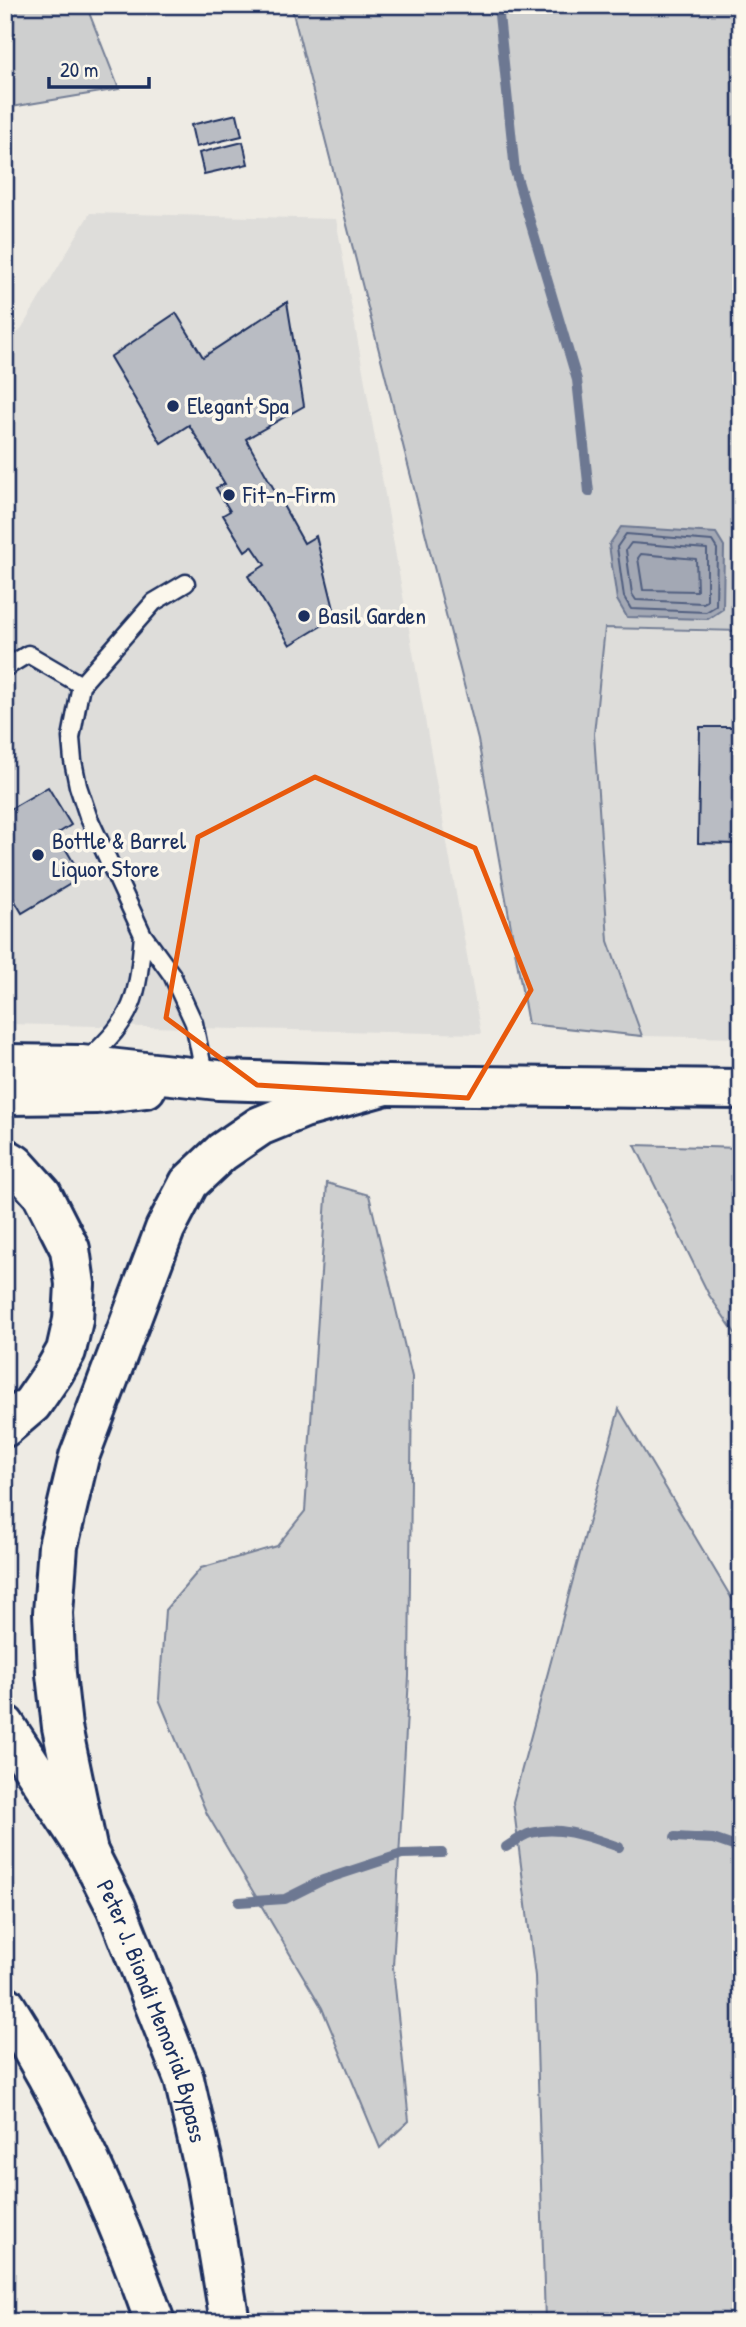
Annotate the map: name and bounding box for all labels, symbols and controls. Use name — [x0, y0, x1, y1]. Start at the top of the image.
scale bar — [49, 46, 149, 90]
text: 20 m — [60, 55, 98, 84]
place label: Elegant Spa — [187, 389, 289, 421]
marker: Elegant Spa — [165, 398, 181, 414]
place label: Fit-n-Firm — [242, 478, 336, 510]
marker: Fit-n-Firm — [221, 487, 237, 503]
place label: Basil Garden — [318, 599, 426, 631]
marker: Basil Garden — [296, 608, 312, 624]
place label: Bottle & Barrel Liquor Store — [52, 824, 187, 884]
marker: Bottle & Barrel Liquor Store — [30, 847, 46, 863]
street label: Peter J. Biondi Memorial Bypass — [90, 1874, 215, 2145]

